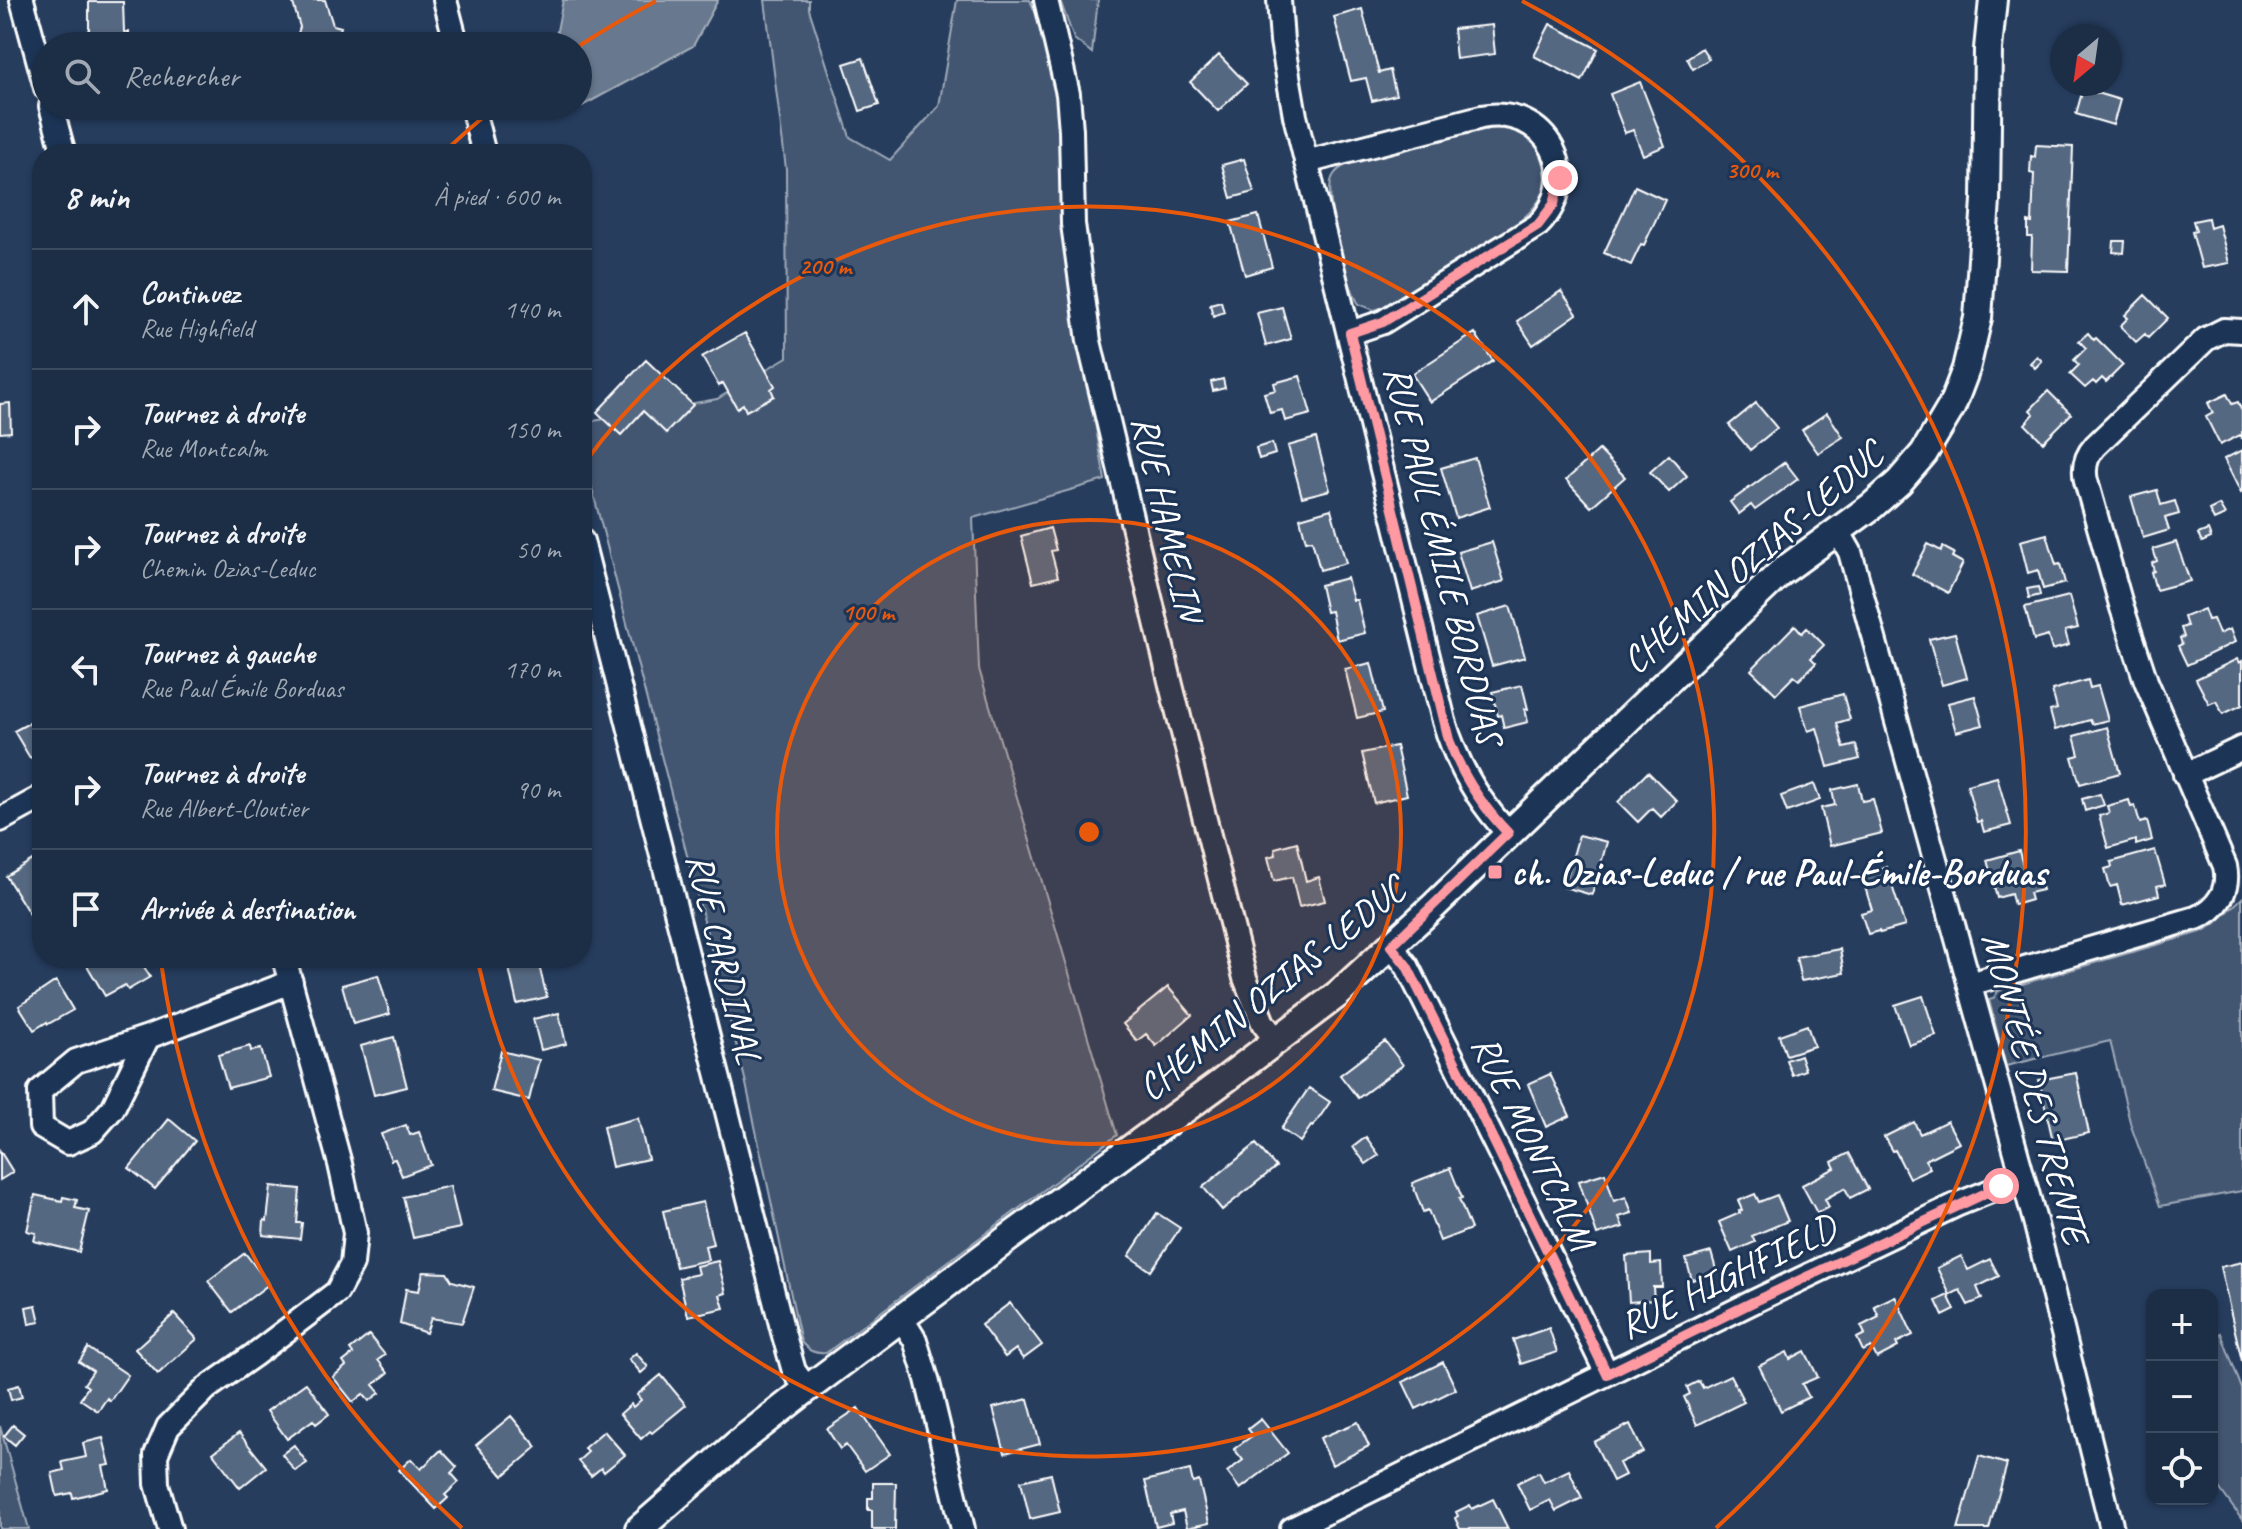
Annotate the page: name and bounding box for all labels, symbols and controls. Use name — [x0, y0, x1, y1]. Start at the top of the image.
north arrow — [2050, 24, 2122, 96]
search box — [32, 32, 592, 120]
icon: search — [60, 54, 104, 98]
text: Rechercher — [124, 57, 239, 95]
text: 300 m — [1726, 155, 1780, 185]
route end — [1542, 160, 1578, 196]
text: 8 min — [64, 175, 129, 218]
text: À pied · 600 m — [434, 180, 560, 213]
text: 200 m — [799, 251, 853, 281]
text: Continuez — [140, 274, 239, 312]
icon: ahead — [64, 287, 108, 331]
text: 140 m — [504, 293, 560, 326]
text: Rue Highfield — [140, 312, 253, 345]
street label: RUE PAUL ÉMILE BORDUAS — [1374, 361, 1515, 755]
text: Tournez à droite — [140, 394, 304, 432]
icon: right — [64, 407, 108, 451]
street label: RUE HAMELIN — [1121, 411, 1215, 630]
text: 150 m — [504, 413, 560, 446]
street label: CHEMIN OZIAS-LEDUC — [1612, 428, 1896, 684]
text: Rue Montcalm — [140, 432, 267, 465]
text: Tournez à droite — [140, 514, 304, 552]
icon: right — [64, 527, 108, 571]
text: 50 m — [516, 533, 560, 566]
text: Chemin Ozias-Leduc — [140, 552, 315, 585]
text: 100 m — [842, 597, 896, 627]
text: Tournez à gauche — [140, 634, 315, 672]
icon: left — [64, 647, 108, 691]
text: 170 m — [504, 653, 560, 686]
text: Rue Paul Émile Borduas — [140, 672, 343, 705]
text: Tournez à droite — [140, 754, 304, 792]
icon: right — [64, 767, 108, 811]
text: 90 m — [516, 773, 560, 806]
text: Rue Albert-Cloutier — [140, 792, 308, 825]
centre of rings — [1075, 818, 1103, 846]
street label: RUE CARDINAL — [676, 848, 773, 1069]
place label: ch. Ozias-Leduc / rue Paul-Émile-Borduas — [1511, 849, 2050, 896]
street label: CHEMIN OZIAS-LEDUC — [1128, 863, 1418, 1111]
marker: ch. Ozias-Leduc / rue Paul-Émile-Borduas — [1486, 863, 1504, 881]
icon: arrive — [64, 887, 108, 931]
text: Arrivée à destination — [140, 890, 355, 928]
street label: MONTÉE DES TRENTE — [1971, 928, 2101, 1253]
street label: RUE MONTCALM — [1461, 1027, 1607, 1260]
route start — [1983, 1168, 2019, 1204]
street label: RUE HIGHFIELD — [1611, 1202, 1846, 1349]
map controls — [2146, 1289, 2218, 1505]
button: + — [2146, 1289, 2218, 1361]
button: − — [2146, 1361, 2218, 1433]
button: locate — [2146, 1433, 2218, 1505]

